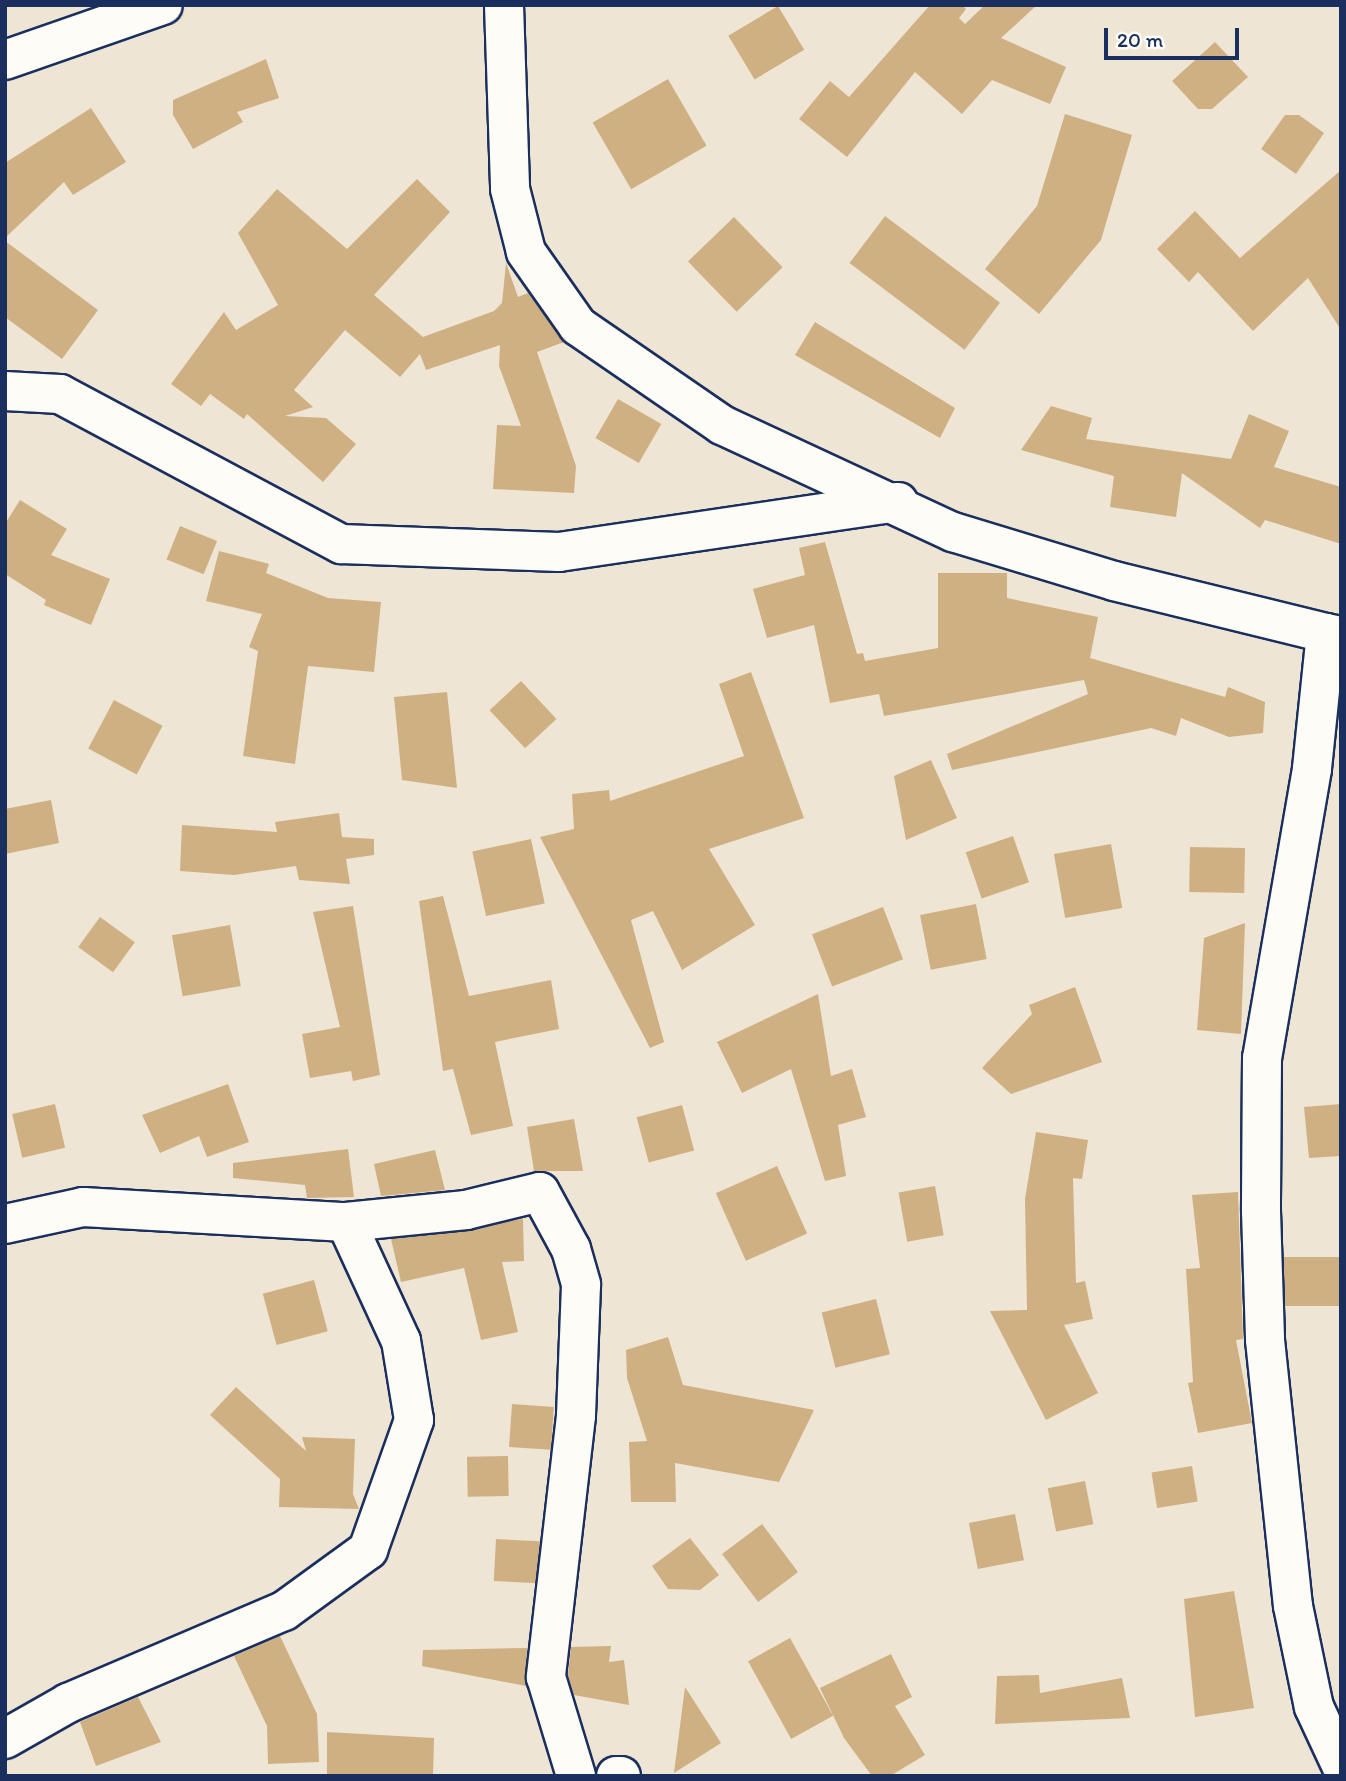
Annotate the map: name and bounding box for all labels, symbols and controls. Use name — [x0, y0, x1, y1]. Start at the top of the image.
scale bar — [1108, 14, 1243, 58]
text: 20 m — [1117, 27, 1163, 52]

